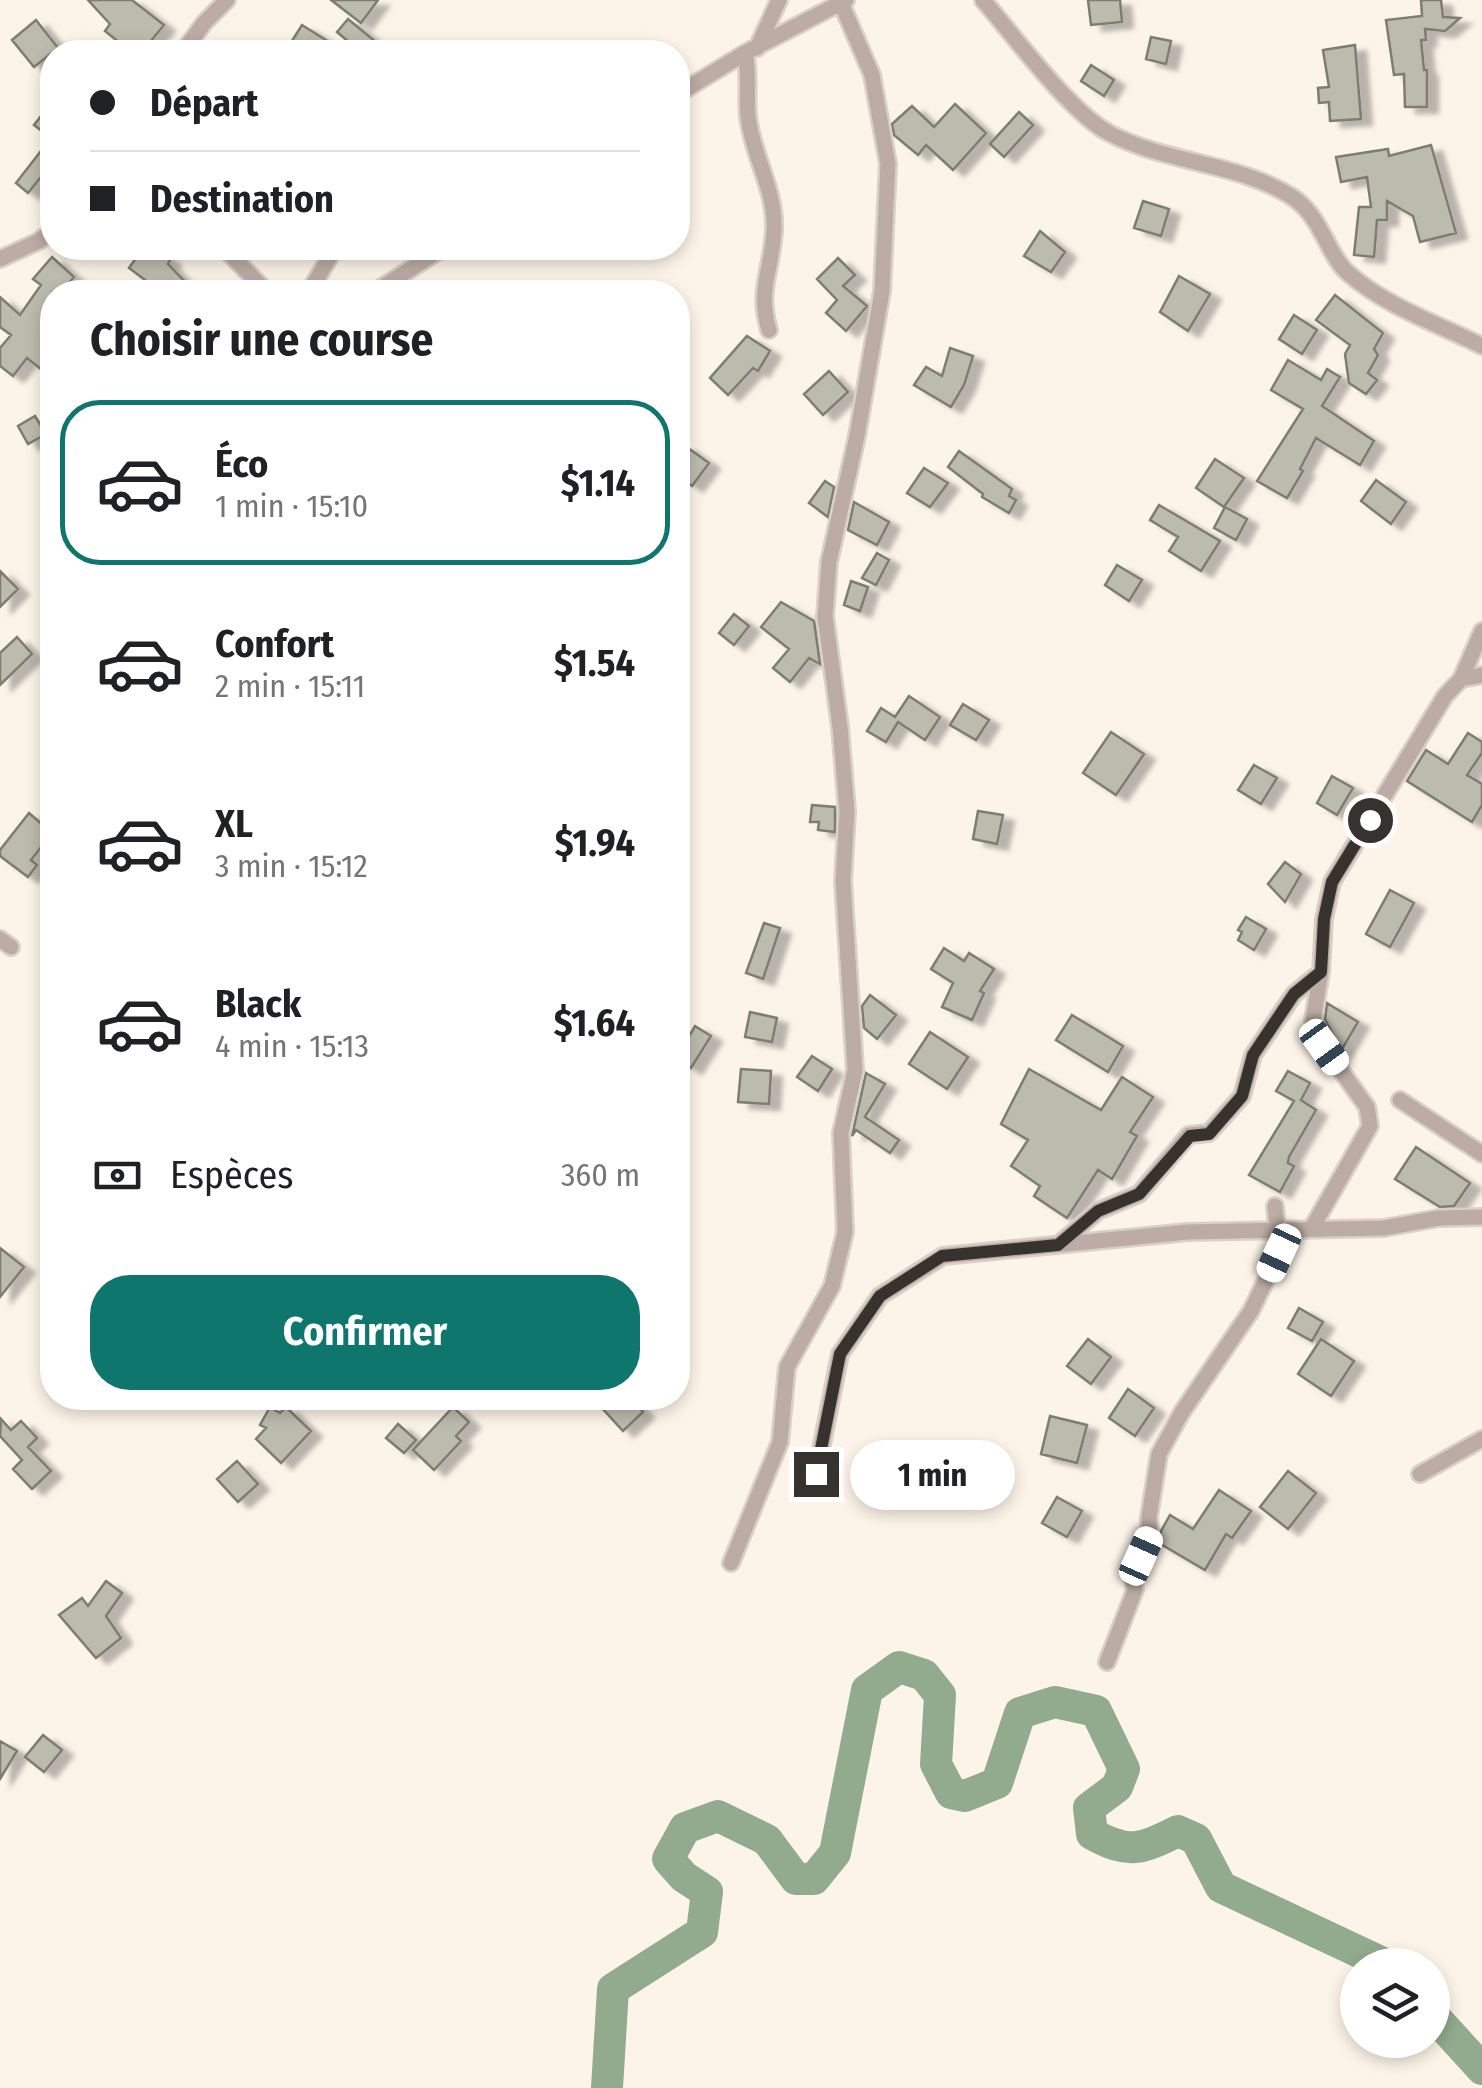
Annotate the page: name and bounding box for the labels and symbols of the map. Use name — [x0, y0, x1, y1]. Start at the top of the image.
route start — [1348, 798, 1393, 843]
car — [1294, 1014, 1354, 1080]
car — [1253, 1219, 1305, 1287]
callout: 1 min — [851, 1439, 1016, 1509]
route end — [794, 1452, 839, 1497]
car — [1115, 1522, 1167, 1590]

